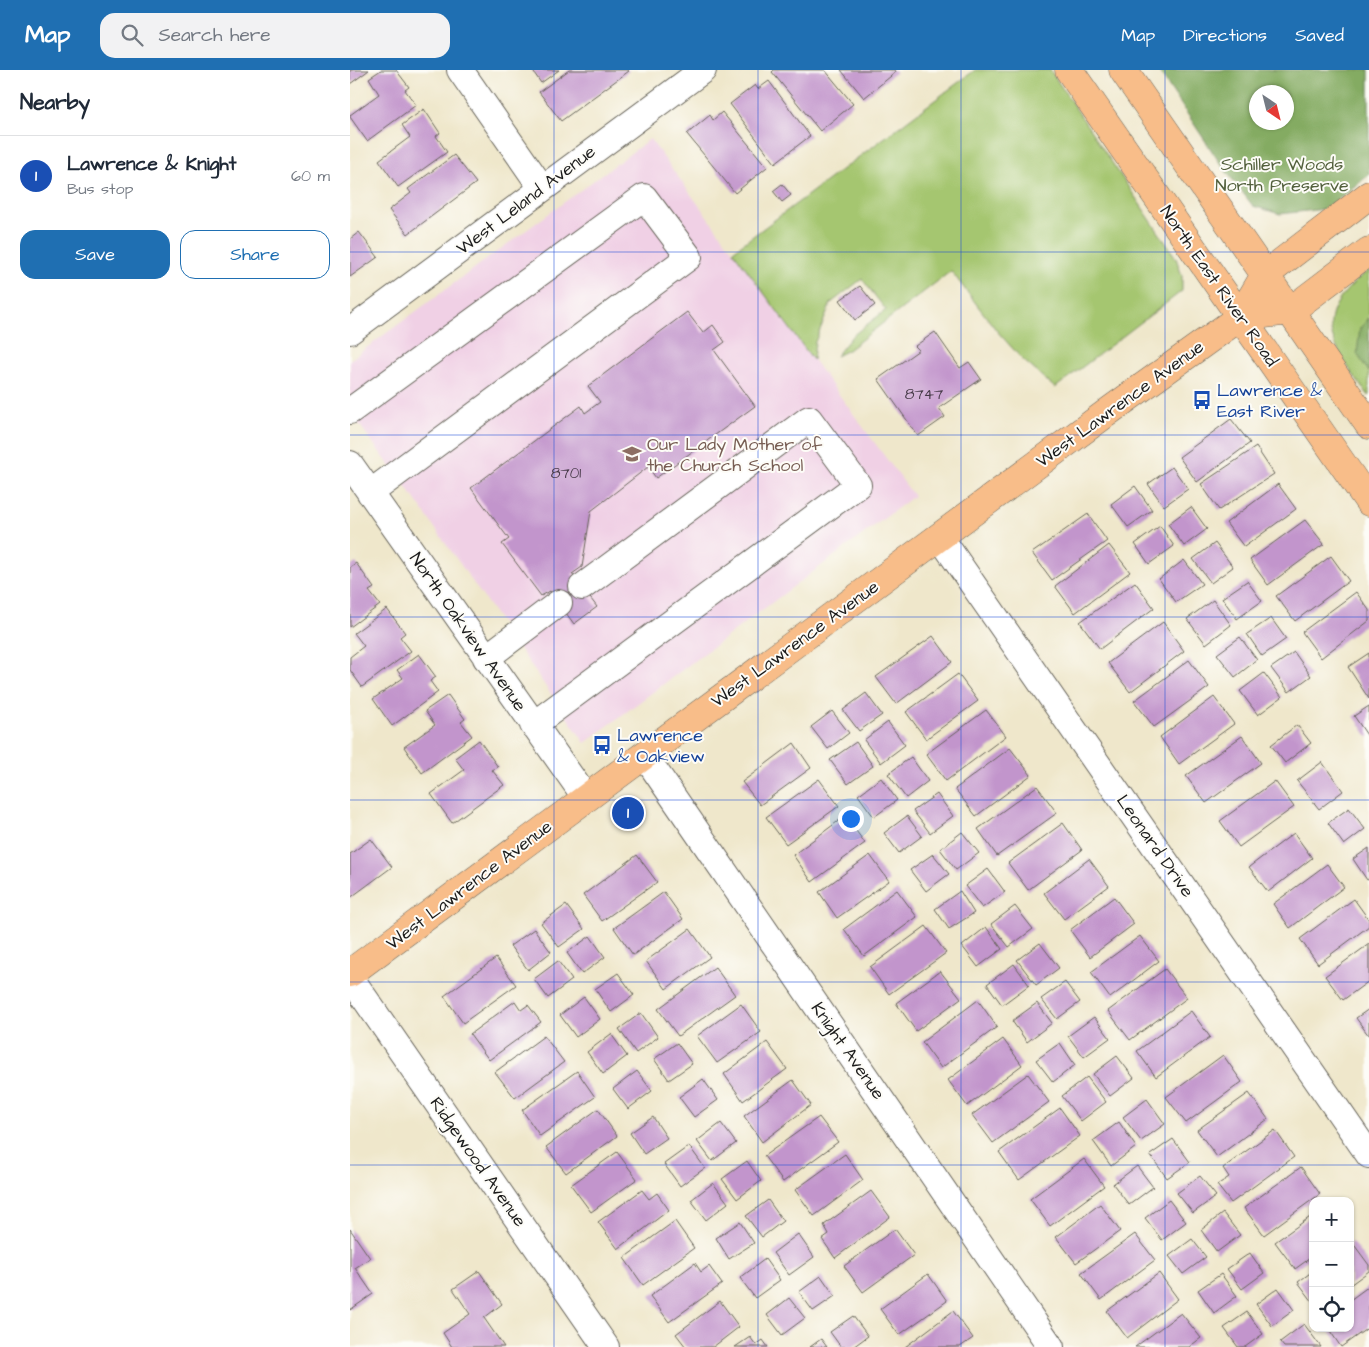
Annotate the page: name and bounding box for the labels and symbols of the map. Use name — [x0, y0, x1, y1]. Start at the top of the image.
north arrow — [1249, 85, 1294, 130]
street label: West Leland Avenue — [451, 139, 601, 261]
park label: Schiller Woods North Preserve — [1215, 152, 1349, 198]
street label: North East River Road — [1154, 201, 1284, 371]
street label: West Lawrence Avenue — [1031, 334, 1209, 473]
place label: Lawrence & East River — [1217, 378, 1322, 424]
house number: 8747 — [905, 384, 943, 405]
bus stop icon: Lawrence & East River — [1191, 389, 1213, 411]
place label: Our Lady Mother of the Church School — [647, 432, 822, 478]
school or university icon: Our Lady Mother of the Church School — [621, 443, 643, 465]
house number: 8701 — [551, 463, 581, 484]
street label: North Oakview Avenue — [404, 547, 533, 717]
street label: West Lawrence Avenue — [706, 574, 884, 713]
place label: Lawrence & Oakview — [617, 723, 705, 769]
bus stop icon: Lawrence & Oakview — [591, 734, 613, 756]
street label: Leonard Drive — [1110, 790, 1200, 903]
pin: 1 — [612, 794, 644, 832]
your location — [838, 806, 864, 832]
street label: West Lawrence Avenue — [381, 814, 557, 956]
street label: Knight Avenue — [804, 997, 891, 1106]
street label: Ridgewood Avenue — [423, 1092, 532, 1233]

